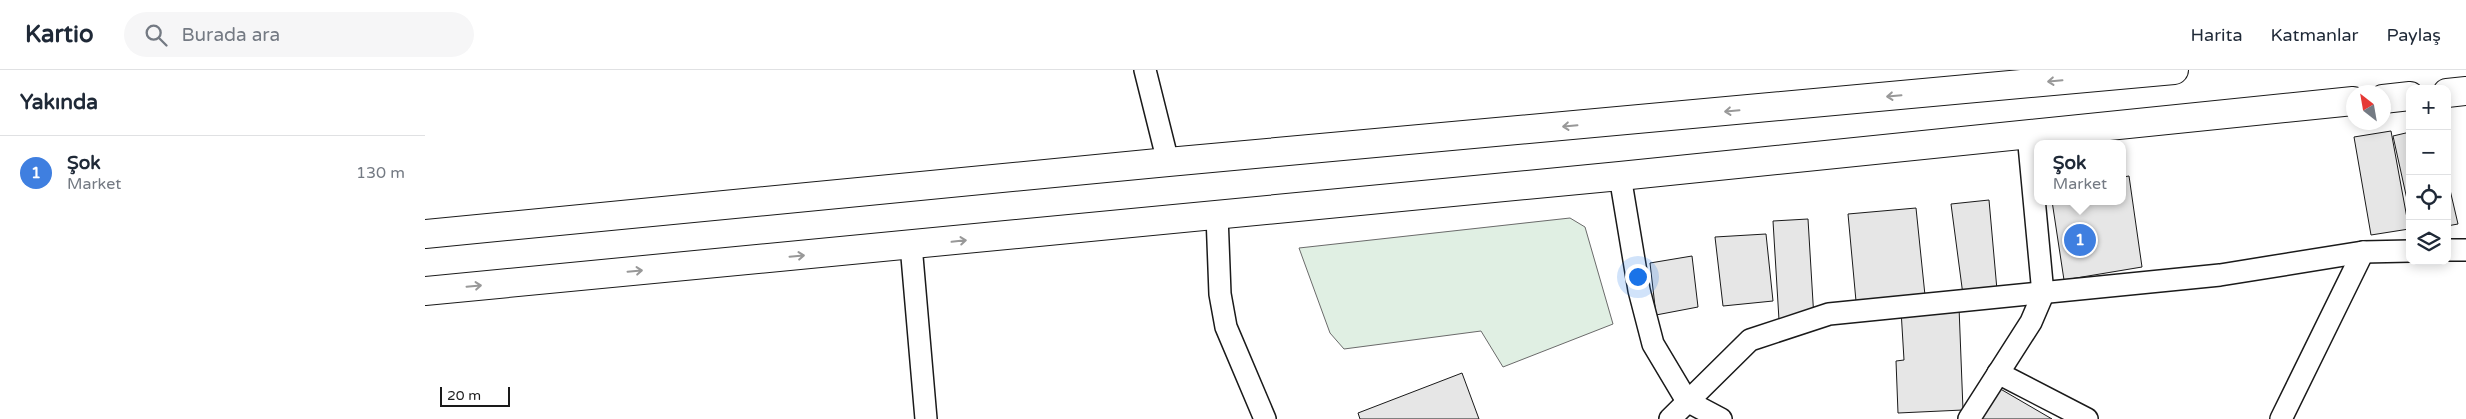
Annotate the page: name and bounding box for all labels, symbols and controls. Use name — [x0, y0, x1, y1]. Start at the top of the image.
search box — [124, 12, 474, 57]
text: Kartio — [25, 20, 94, 49]
icon: search — [142, 21, 170, 49]
text: Burada ara — [182, 24, 280, 46]
text: Harita — [2190, 24, 2243, 46]
text: Katmanlar — [2271, 24, 2359, 46]
text: Paylaş — [2387, 24, 2441, 46]
one-way arrow — [2048, 76, 2064, 86]
north arrow — [2346, 85, 2391, 130]
map controls — [2406, 85, 2451, 265]
button: + — [2406, 85, 2451, 130]
text: Yakında — [20, 90, 98, 115]
one-way arrow — [1886, 91, 1902, 101]
one-way arrow — [1724, 106, 1740, 115]
one-way arrow — [1562, 121, 1578, 130]
button: − — [2406, 130, 2451, 175]
popup — [2034, 140, 2126, 205]
text: Şok — [67, 152, 101, 174]
text: Şok — [2053, 152, 2086, 174]
text: 1 — [31, 163, 41, 183]
text: 130 m — [356, 163, 405, 183]
text: Market — [67, 174, 121, 194]
text: Market — [2053, 174, 2107, 194]
button: locate — [2406, 175, 2451, 220]
button: layers — [2406, 220, 2451, 265]
pin: 1 — [2064, 221, 2096, 259]
one-way arrow — [951, 236, 967, 246]
one-way arrow — [789, 251, 805, 261]
your location — [1625, 264, 1651, 290]
one-way arrow — [627, 266, 643, 276]
one-way arrow — [465, 282, 481, 291]
scale bar — [440, 384, 510, 407]
text: 20 m — [447, 387, 481, 404]

